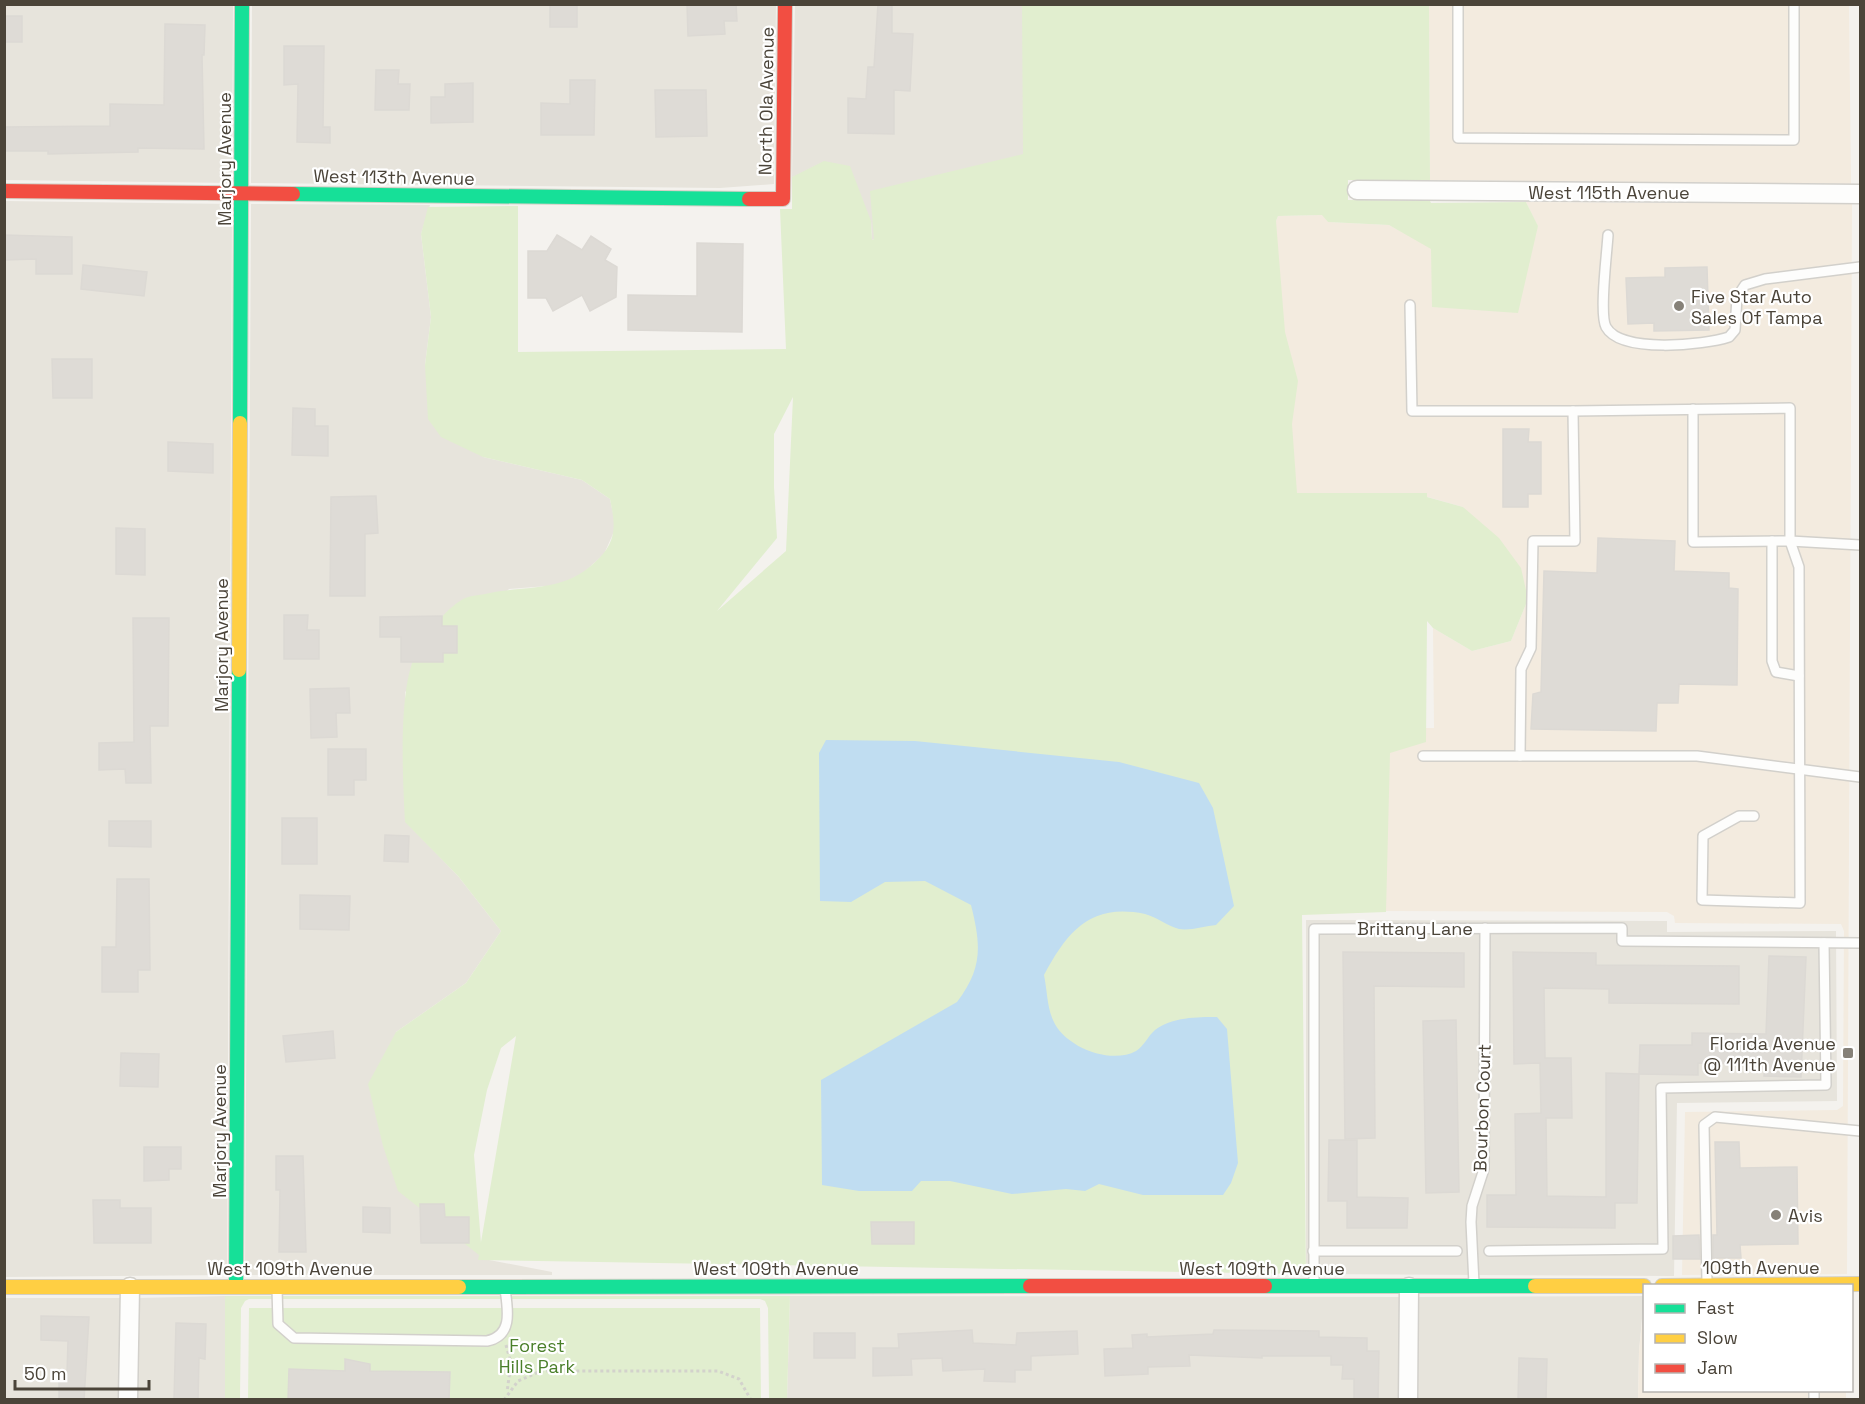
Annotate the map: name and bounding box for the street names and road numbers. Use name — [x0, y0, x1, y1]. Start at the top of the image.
street label: North Ola Avenue — [753, 27, 779, 175]
street label: Marjory Avenue — [213, 92, 236, 226]
street label: West 113th Avenue — [313, 164, 475, 190]
street label: West 115th Avenue — [1528, 181, 1690, 204]
street label: Marjory Avenue — [210, 578, 233, 712]
street label: Brittany Lane — [1357, 917, 1473, 940]
street label: Bourbon Court — [1468, 1044, 1496, 1172]
street label: Marjory Avenue — [208, 1064, 231, 1198]
street label: 109th Avenue — [1702, 1256, 1820, 1279]
street label: West 109th Avenue — [207, 1257, 373, 1280]
street label: West 109th Avenue — [693, 1257, 859, 1280]
street label: West 109th Avenue — [1179, 1257, 1345, 1280]

